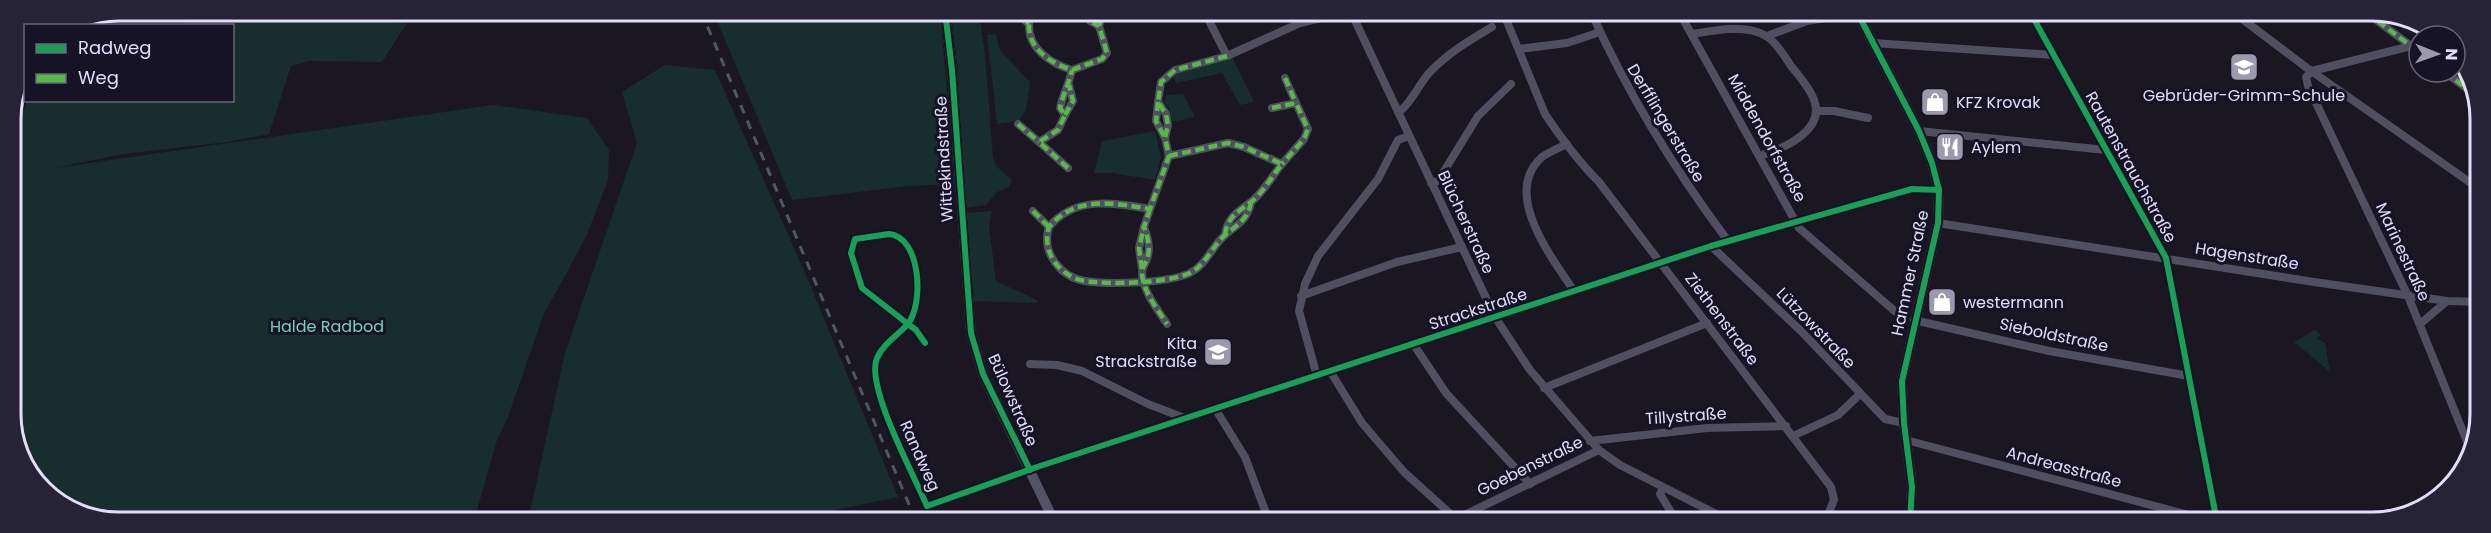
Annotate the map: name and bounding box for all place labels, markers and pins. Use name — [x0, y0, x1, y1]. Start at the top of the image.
school or university icon: Gebrüder-Grimm-Schule — [2228, 51, 2260, 83]
place label: Gebrüder-Grimm-Schule — [2143, 84, 2345, 107]
shop icon: KFZ Krovak — [1919, 86, 1951, 118]
place label: KFZ Krovak — [1956, 91, 2041, 114]
restaurant icon: Aylem — [1934, 131, 1966, 163]
place label: Aylem — [1971, 136, 2021, 159]
shop icon: westermann — [1926, 286, 1958, 318]
place label: westermann — [1963, 291, 2064, 314]
place label: Kita Strackstraße — [1095, 332, 1197, 373]
school or university icon: Kita Strackstraße — [1202, 336, 1234, 368]

